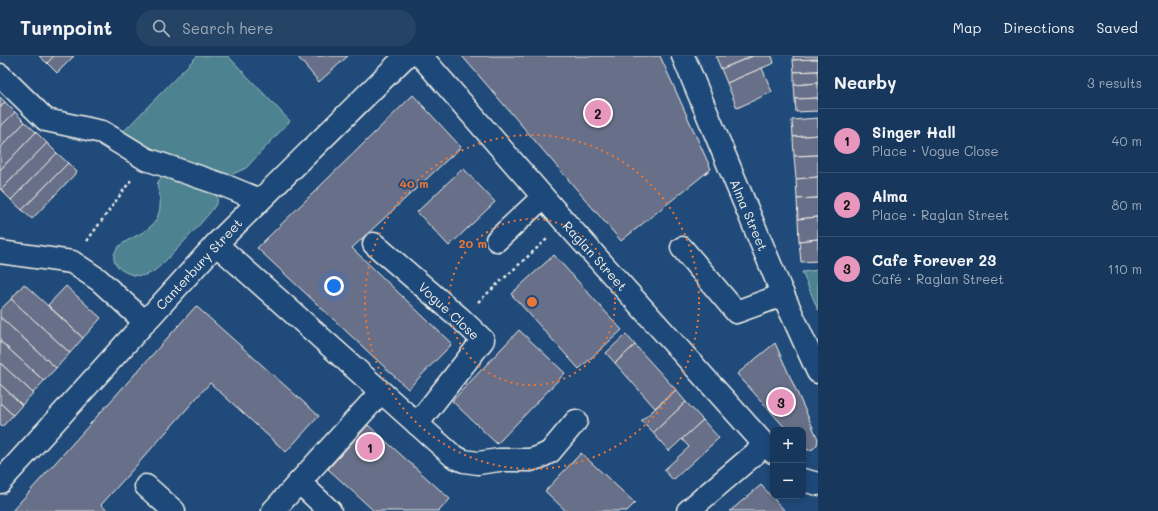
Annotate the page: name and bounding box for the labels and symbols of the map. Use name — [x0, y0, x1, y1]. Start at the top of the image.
pin: 2 — [585, 98, 611, 128]
text: 40 m — [399, 175, 429, 191]
street label: Alma Street — [727, 176, 772, 253]
street label: Canterbury Street — [152, 214, 246, 313]
street label: Raglan Street — [560, 217, 631, 294]
text: 20 m — [459, 235, 487, 251]
your location — [324, 276, 344, 296]
street label: Vogue Close — [415, 278, 483, 343]
centre of rings — [525, 295, 539, 309]
pin: 3 — [768, 387, 794, 417]
pin: 1 — [357, 432, 383, 462]

